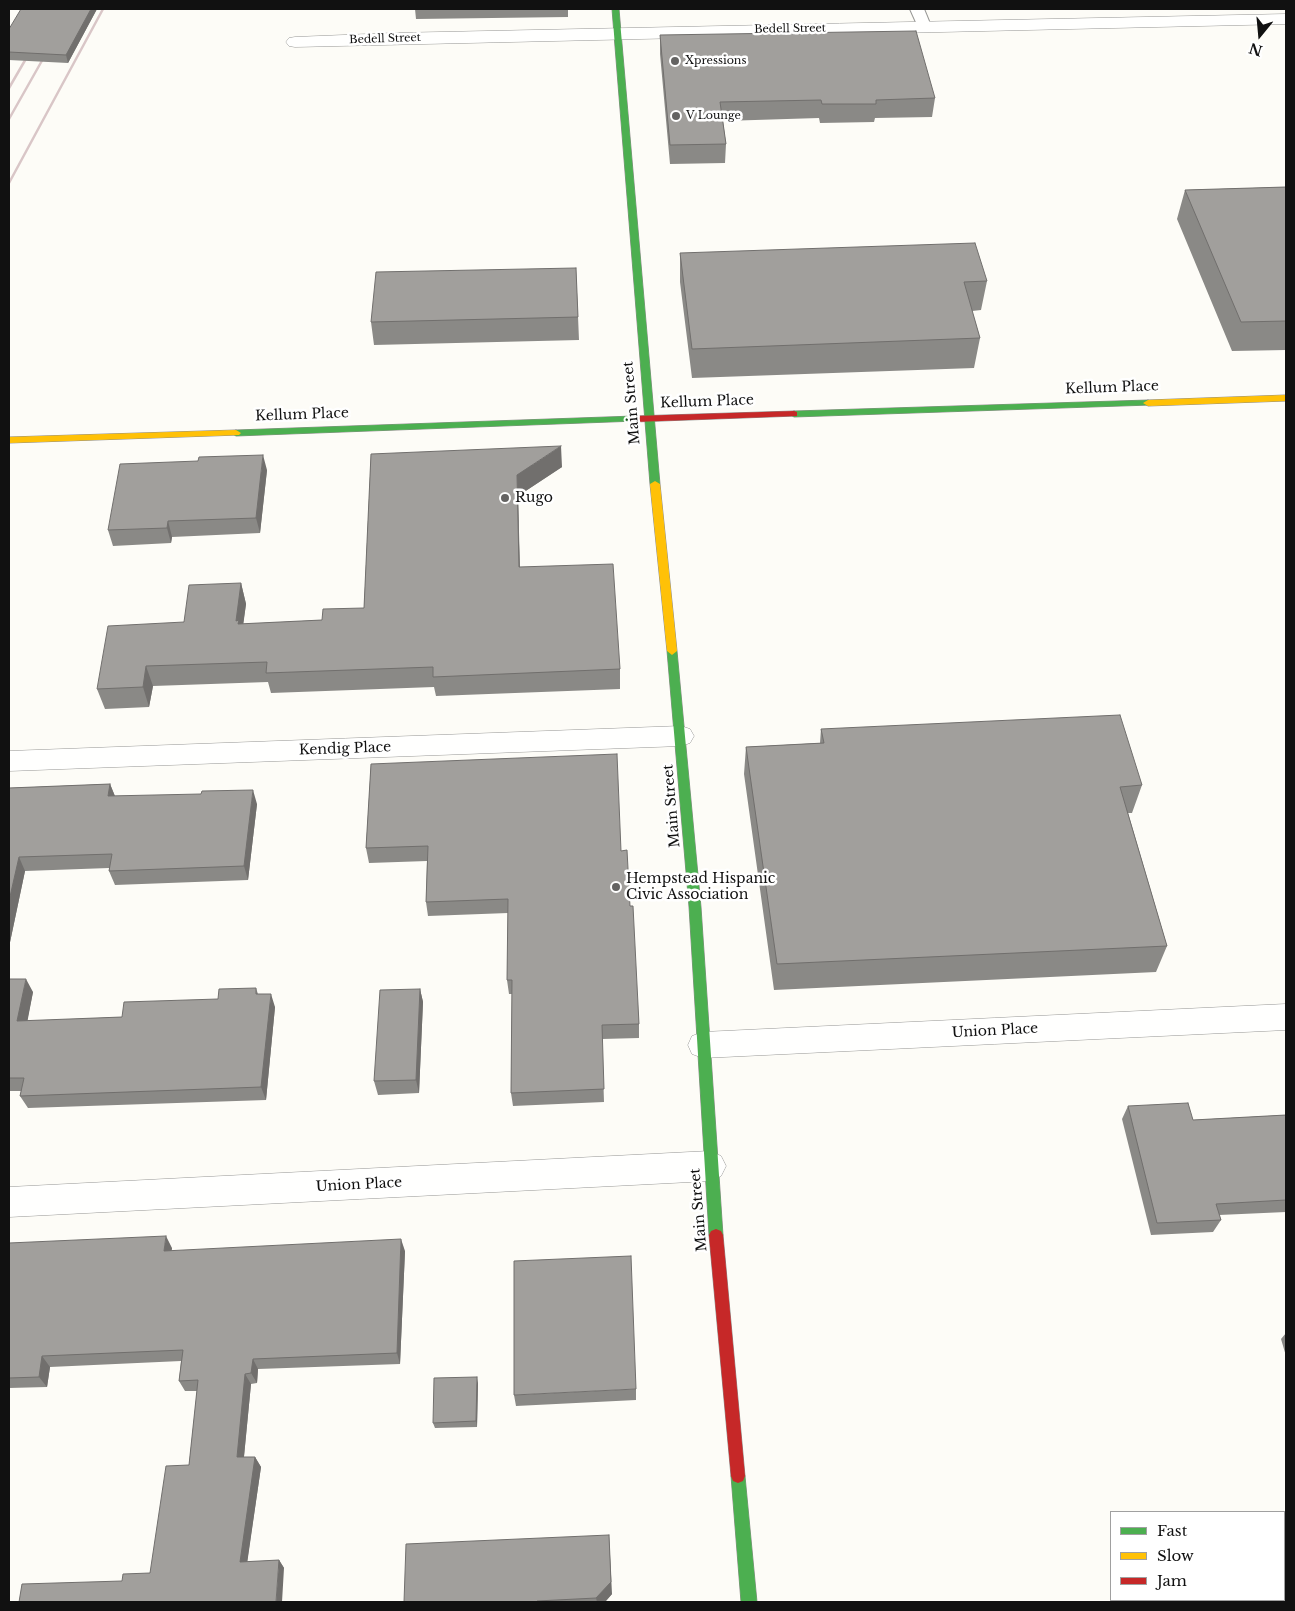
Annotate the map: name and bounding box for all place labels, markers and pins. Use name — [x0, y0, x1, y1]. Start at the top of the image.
place label: Xpressions — [685, 54, 746, 68]
marker: Xpressions — [669, 55, 681, 67]
place label: V Lounge — [686, 109, 741, 123]
marker: V Lounge — [670, 110, 682, 122]
place label: Rugo — [515, 490, 553, 506]
marker: Rugo — [499, 492, 511, 504]
place label: Hempstead Hispanic Civic Association — [626, 871, 775, 904]
marker: Hempstead Hispanic Civic Association — [610, 881, 622, 893]

